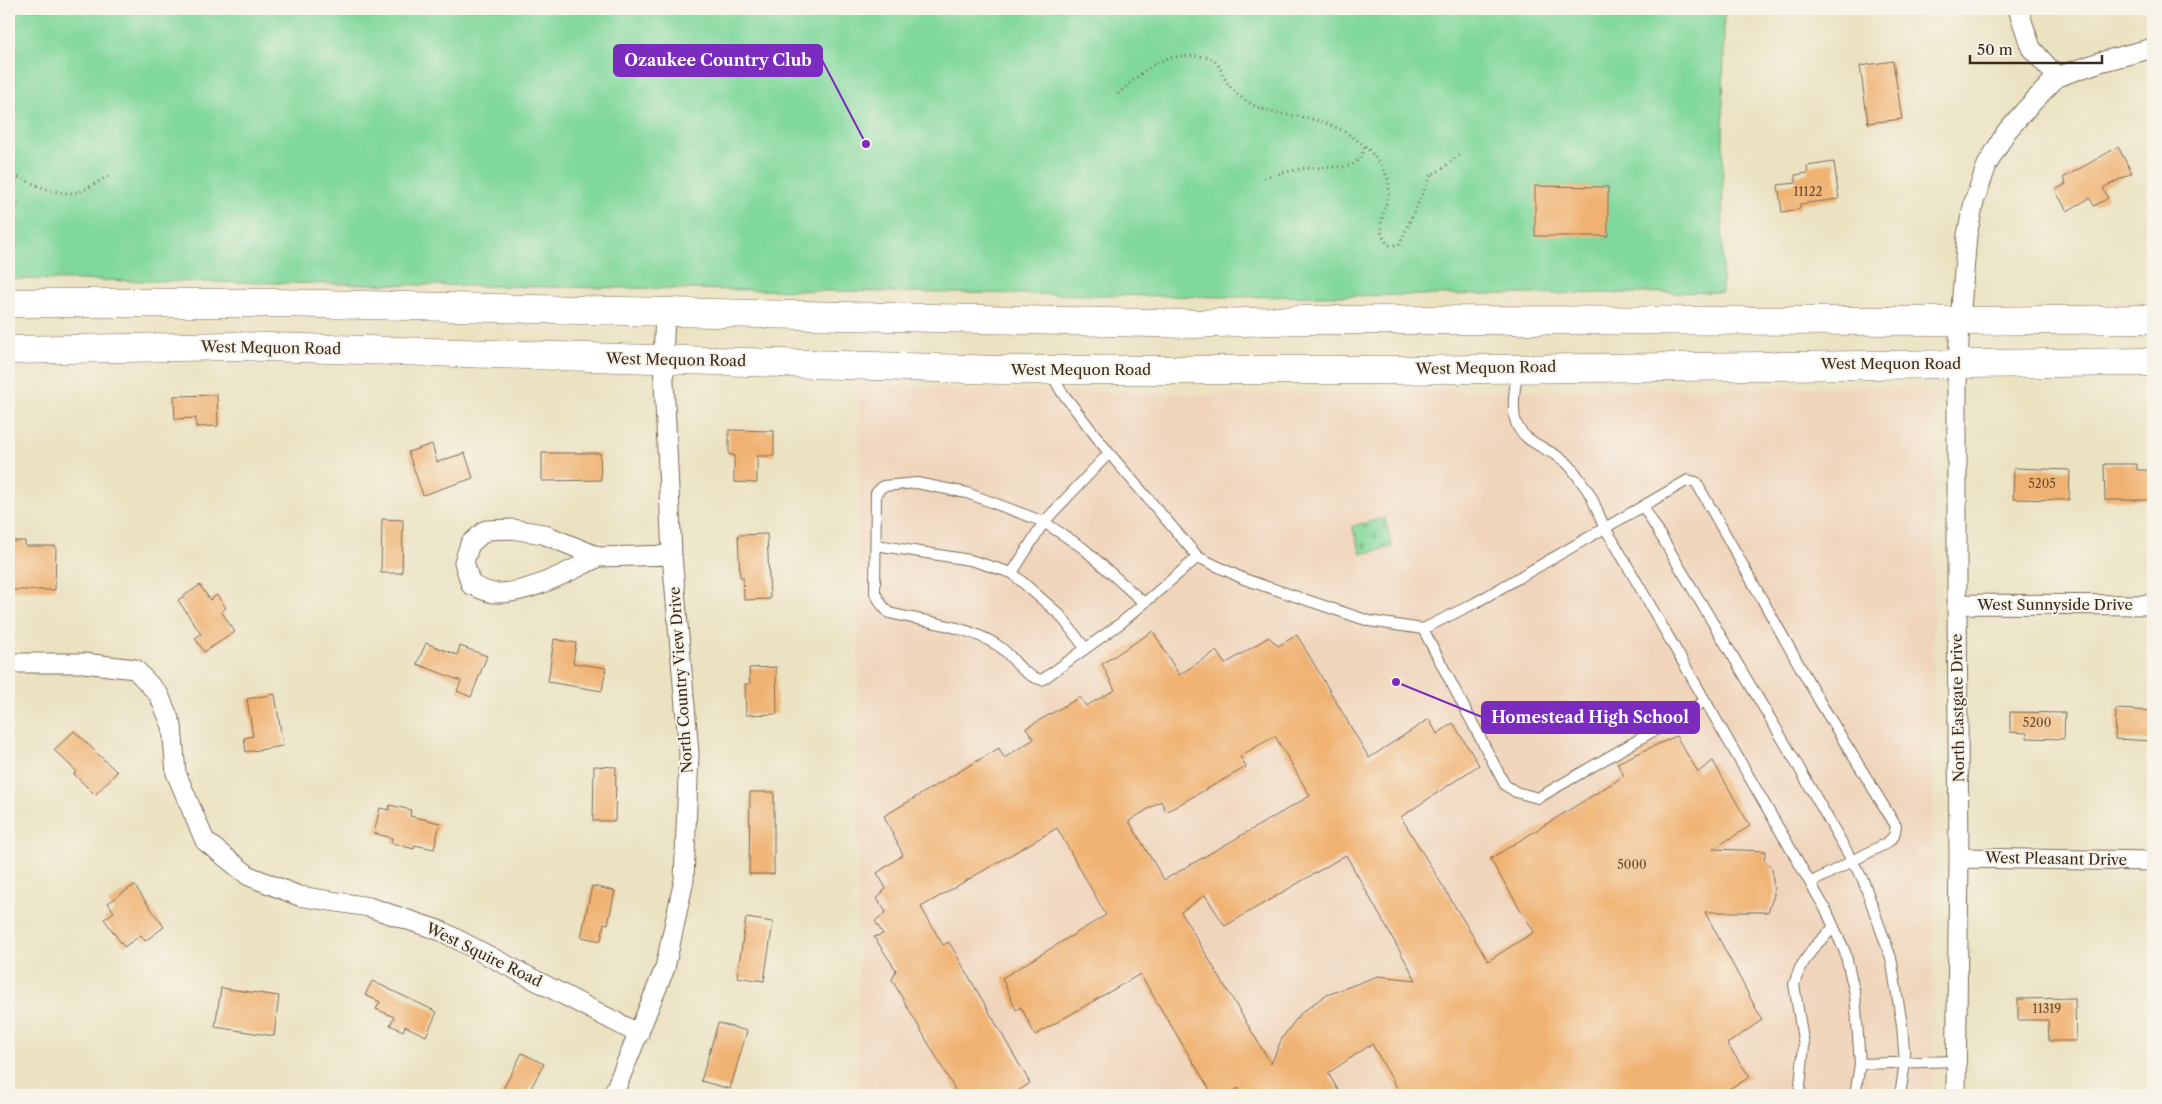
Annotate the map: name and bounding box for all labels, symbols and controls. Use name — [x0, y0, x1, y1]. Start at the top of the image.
scale bar — [1970, 32, 2102, 64]
text: 50 m — [1977, 40, 2013, 59]
callout: Ozaukee Country Club — [614, 45, 822, 76]
text: Ozaukee Country Club — [624, 50, 812, 70]
house number: 11122 — [1794, 184, 1823, 199]
street label: West Mequon Road — [200, 337, 341, 358]
street label: West Mequon Road — [605, 349, 746, 370]
street label: West Mequon Road — [1820, 354, 1961, 373]
street label: West Mequon Road — [1415, 357, 1556, 378]
street label: West Mequon Road — [1010, 360, 1151, 379]
house number: 5205 — [2028, 476, 2056, 491]
street label: North Country View Drive — [665, 586, 696, 774]
street label: West Sunnyside Drive — [1976, 595, 2133, 614]
street label: North Eastgate Drive — [1947, 634, 1968, 782]
callout: Homestead High School — [1482, 702, 1699, 733]
text: Homestead High School — [1491, 707, 1689, 727]
house number: 5200 — [2023, 715, 2051, 730]
street label: West Pleasant Drive — [1984, 848, 2127, 869]
house number: 5000 — [1617, 857, 1647, 872]
street label: West Squire Road — [422, 918, 545, 991]
house number: 11319 — [2033, 1001, 2061, 1016]

